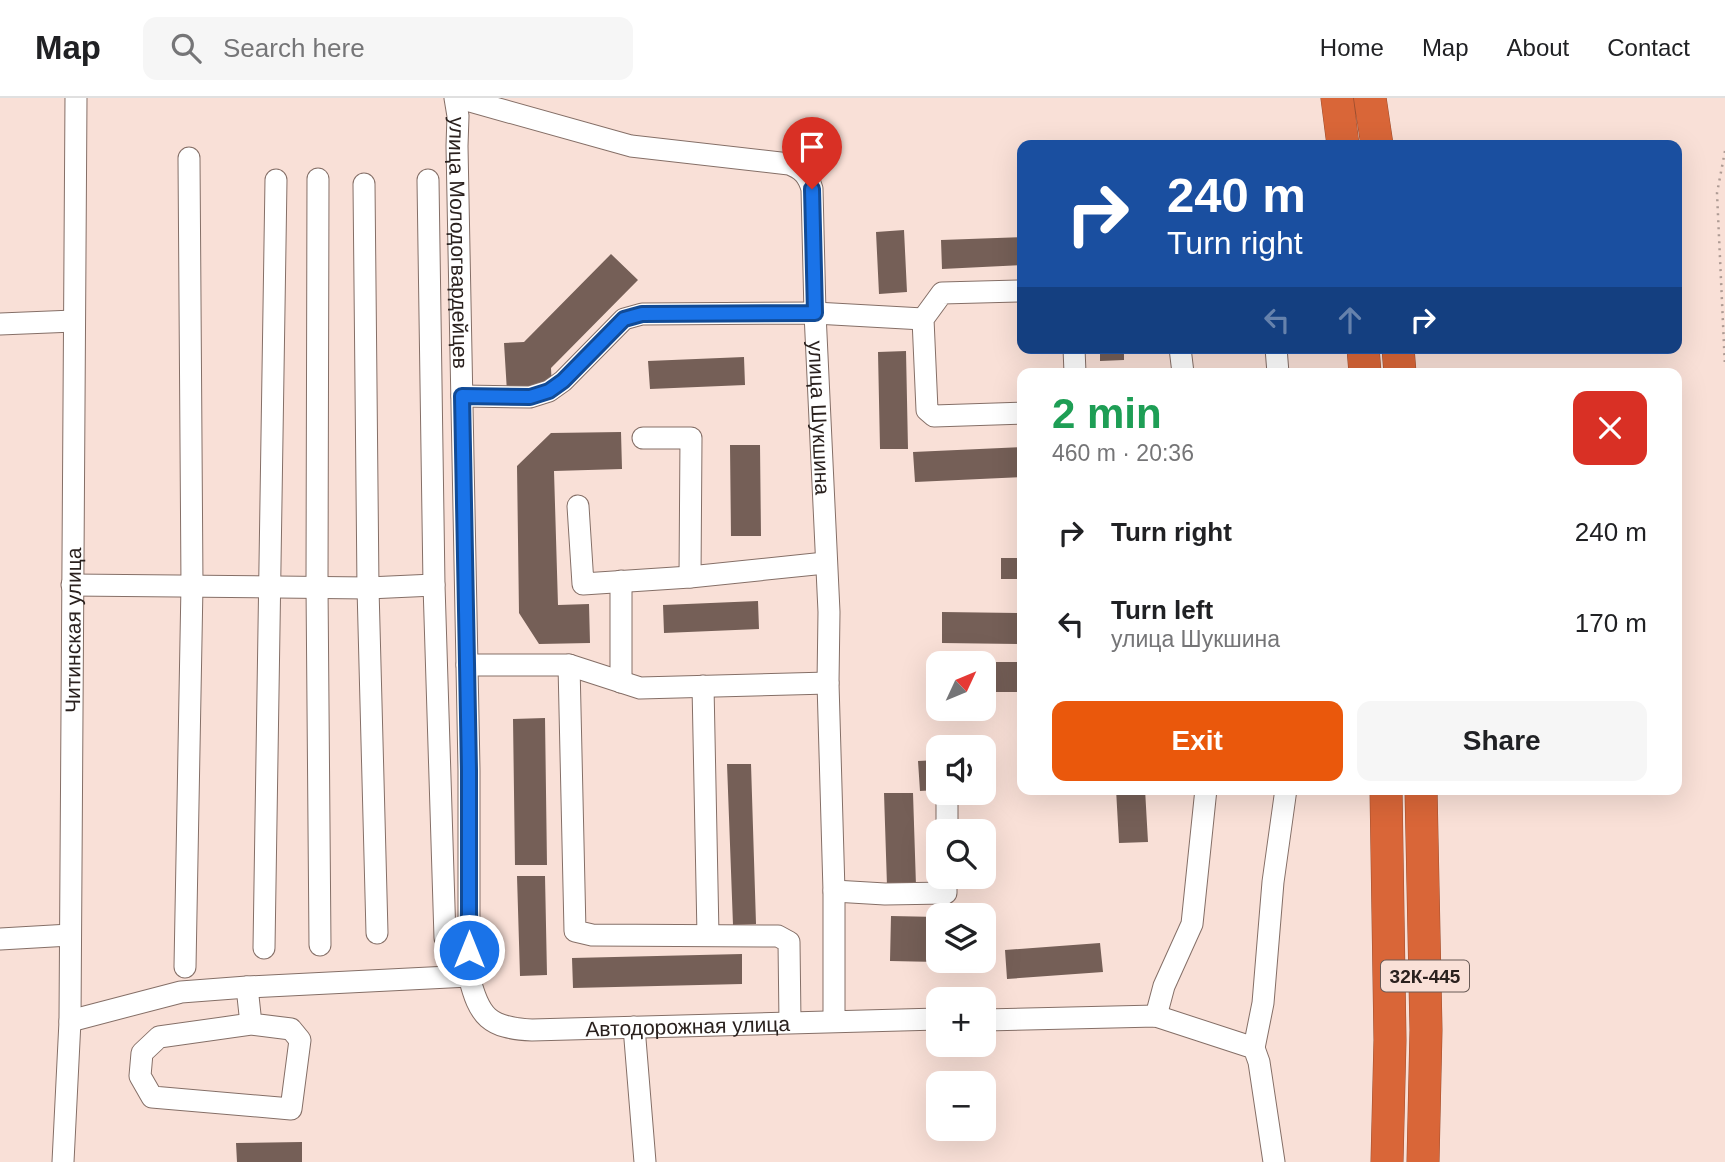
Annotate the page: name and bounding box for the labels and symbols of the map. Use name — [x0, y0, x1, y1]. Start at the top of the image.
street label: улица Молодогвардейцев — [445, 116, 473, 369]
pin — [782, 117, 842, 189]
street label: улица Шукшина — [805, 340, 835, 496]
street label: Читинская улица — [61, 547, 85, 713]
north arrow — [926, 651, 996, 721]
position arrow — [432, 913, 506, 987]
road number: 32К-445 — [1381, 960, 1469, 992]
street label: Автодорожная улица — [585, 1012, 791, 1040]

